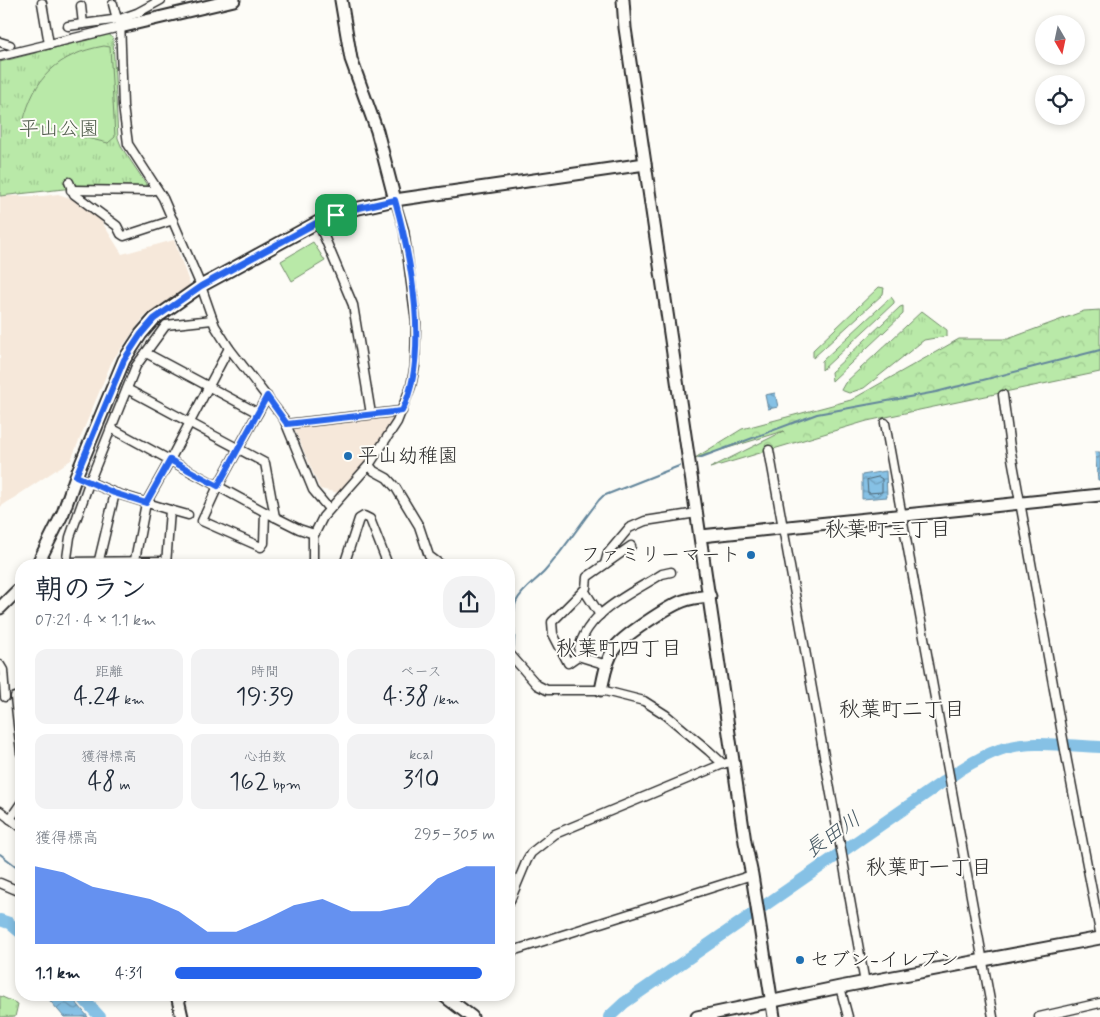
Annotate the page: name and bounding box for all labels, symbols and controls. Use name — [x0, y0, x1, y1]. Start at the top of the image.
north arrow — [1035, 15, 1085, 65]
map controls — [1035, 15, 1085, 125]
button: locate — [1035, 75, 1085, 125]
park label: 平山公園 — [19, 116, 99, 143]
pin — [315, 194, 357, 236]
icon: arrive — [322, 201, 350, 229]
place label: 平山幼稚園 — [358, 443, 458, 470]
marker: 平山幼稚園 — [342, 450, 354, 462]
district label: 秋葉町三丁目 — [825, 516, 951, 544]
place label: ファミリーマート — [581, 542, 741, 569]
marker: ファミリーマート — [745, 549, 757, 561]
text: 朝のラン — [35, 572, 147, 609]
button: share — [443, 576, 495, 628]
text: 07:21 · 4 × 1.1 km — [35, 610, 156, 631]
district label: 秋葉町四丁目 — [556, 635, 682, 663]
text: 距離 — [95, 663, 123, 681]
text: 時間 — [251, 663, 279, 681]
text: ペース — [400, 663, 442, 681]
text: 4.24 — [73, 681, 120, 714]
text: 19:39 — [236, 681, 294, 714]
text: 4:38 — [383, 681, 429, 714]
text: km — [120, 691, 145, 709]
text: /km — [429, 691, 459, 709]
district label: 秋葉町二丁目 — [839, 696, 965, 724]
text: kcal — [409, 746, 433, 764]
text: 獲得標高 — [81, 748, 137, 766]
text: 心拍数 — [244, 748, 286, 766]
text: 310 — [402, 764, 440, 797]
text: 48 — [87, 766, 116, 799]
text: 162 — [229, 766, 269, 799]
text: m — [116, 776, 131, 794]
text: bpm — [269, 776, 301, 794]
water label: 長田川 — [799, 805, 867, 865]
text: 295–305 m — [414, 824, 495, 845]
text: 獲得標高 — [35, 828, 99, 849]
district label: 秋葉町一丁目 — [866, 854, 992, 882]
place label: セブン-イレブン — [810, 947, 959, 974]
marker: セブン-イレブン — [794, 954, 806, 966]
text: 1.1 km — [35, 963, 80, 984]
text: 4:31 — [115, 963, 143, 984]

